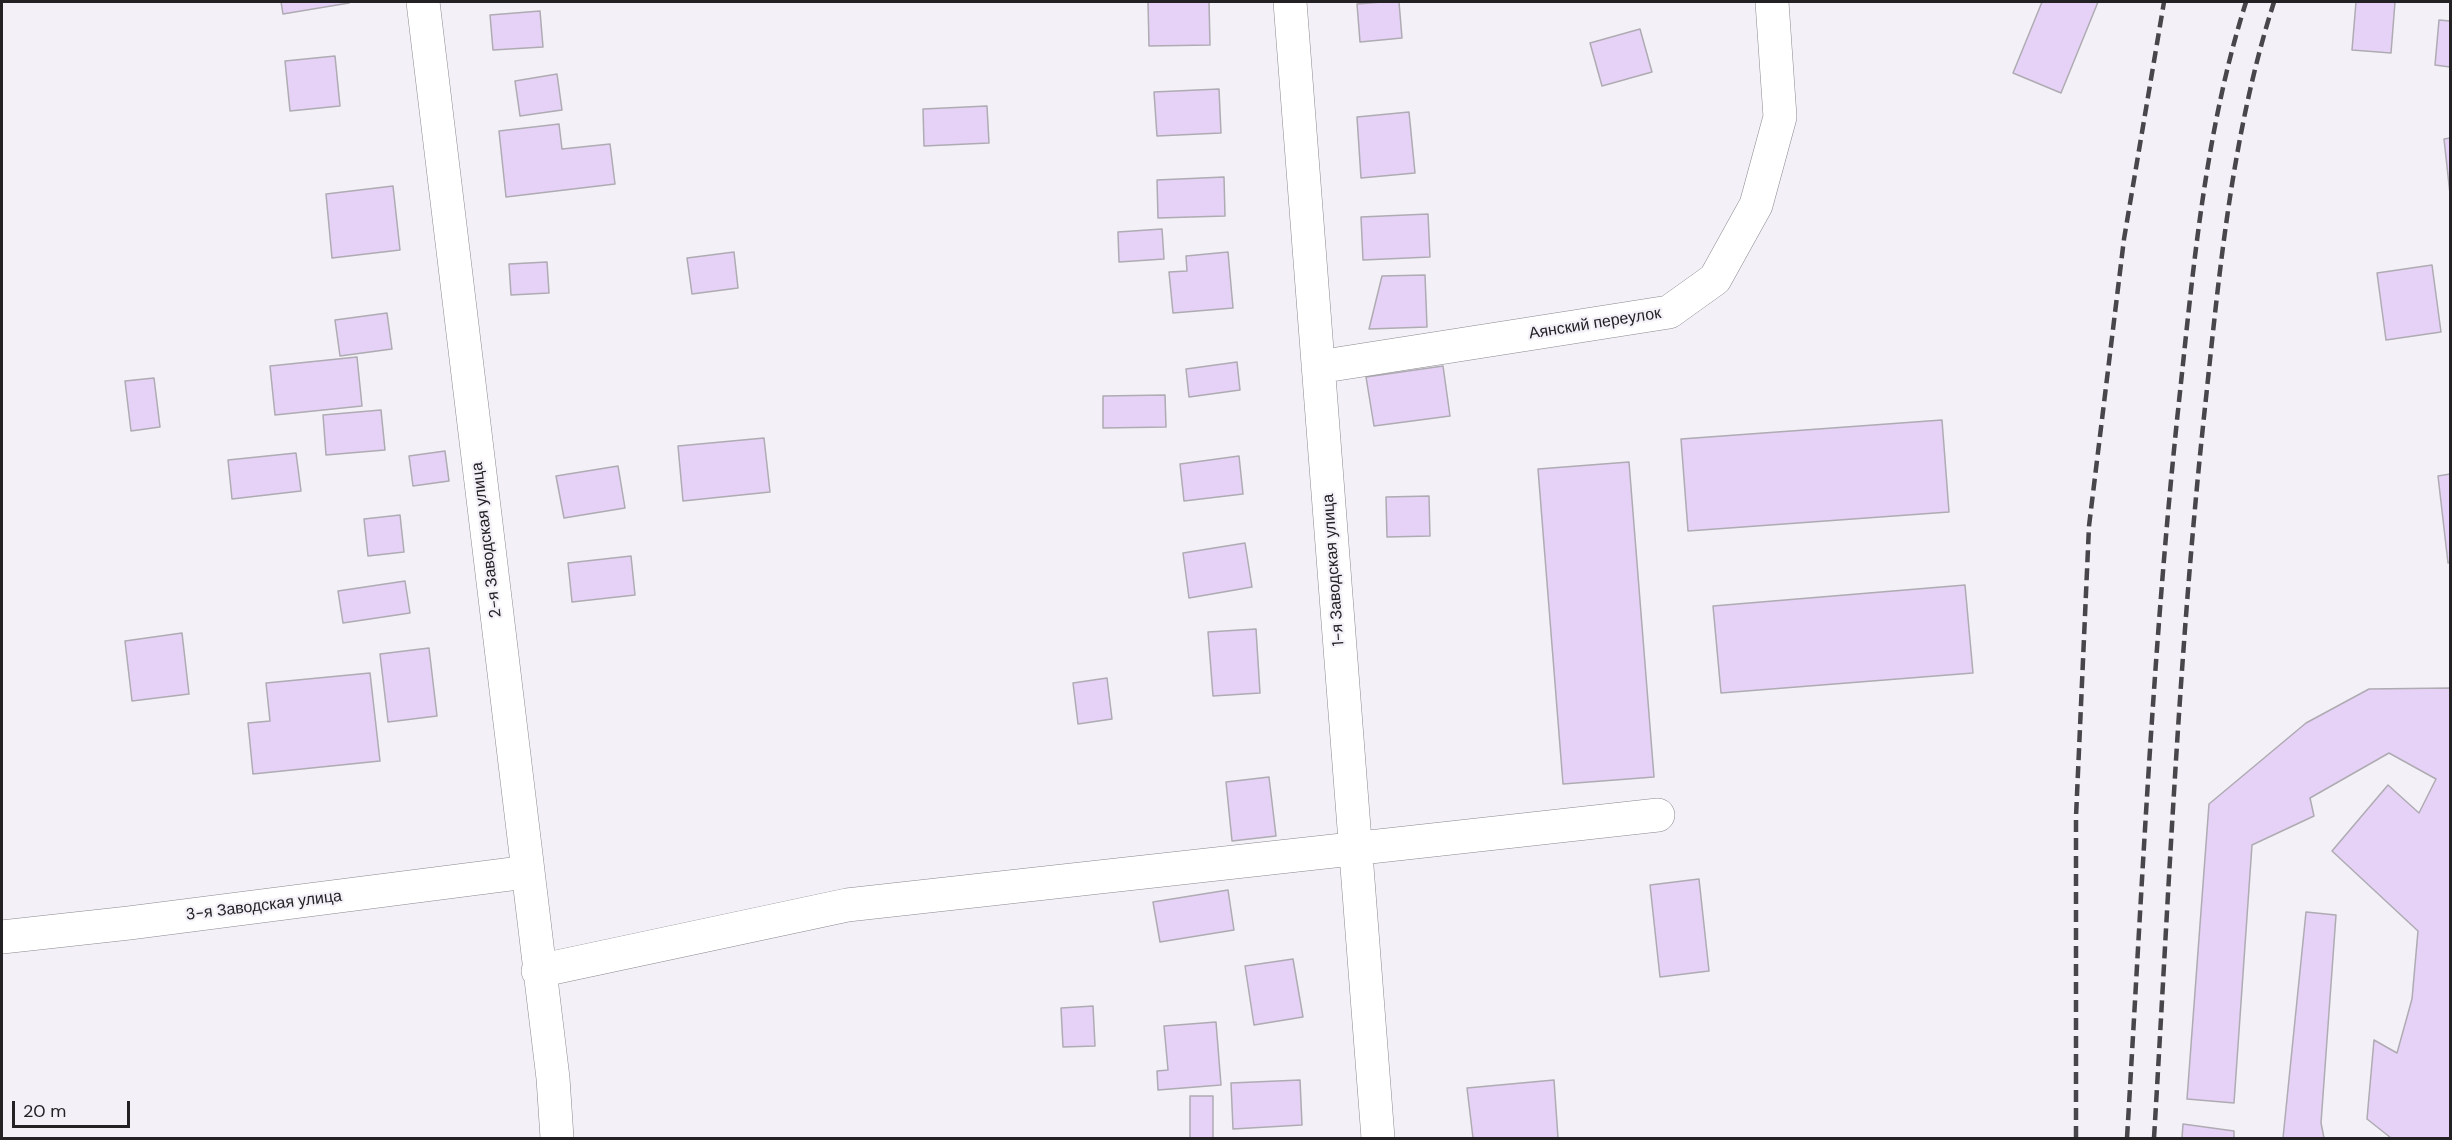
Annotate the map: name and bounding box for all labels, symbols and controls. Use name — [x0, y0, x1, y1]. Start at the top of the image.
street label: Аянский переулок — [1528, 304, 1662, 344]
street label: 2-я Заводская улица — [468, 461, 506, 619]
street label: 1-я Заводская улица — [1319, 493, 1349, 647]
street label: 3-я Заводская улица — [185, 887, 343, 925]
scale bar — [15, 1089, 134, 1127]
text: 20 m — [23, 1099, 66, 1123]

